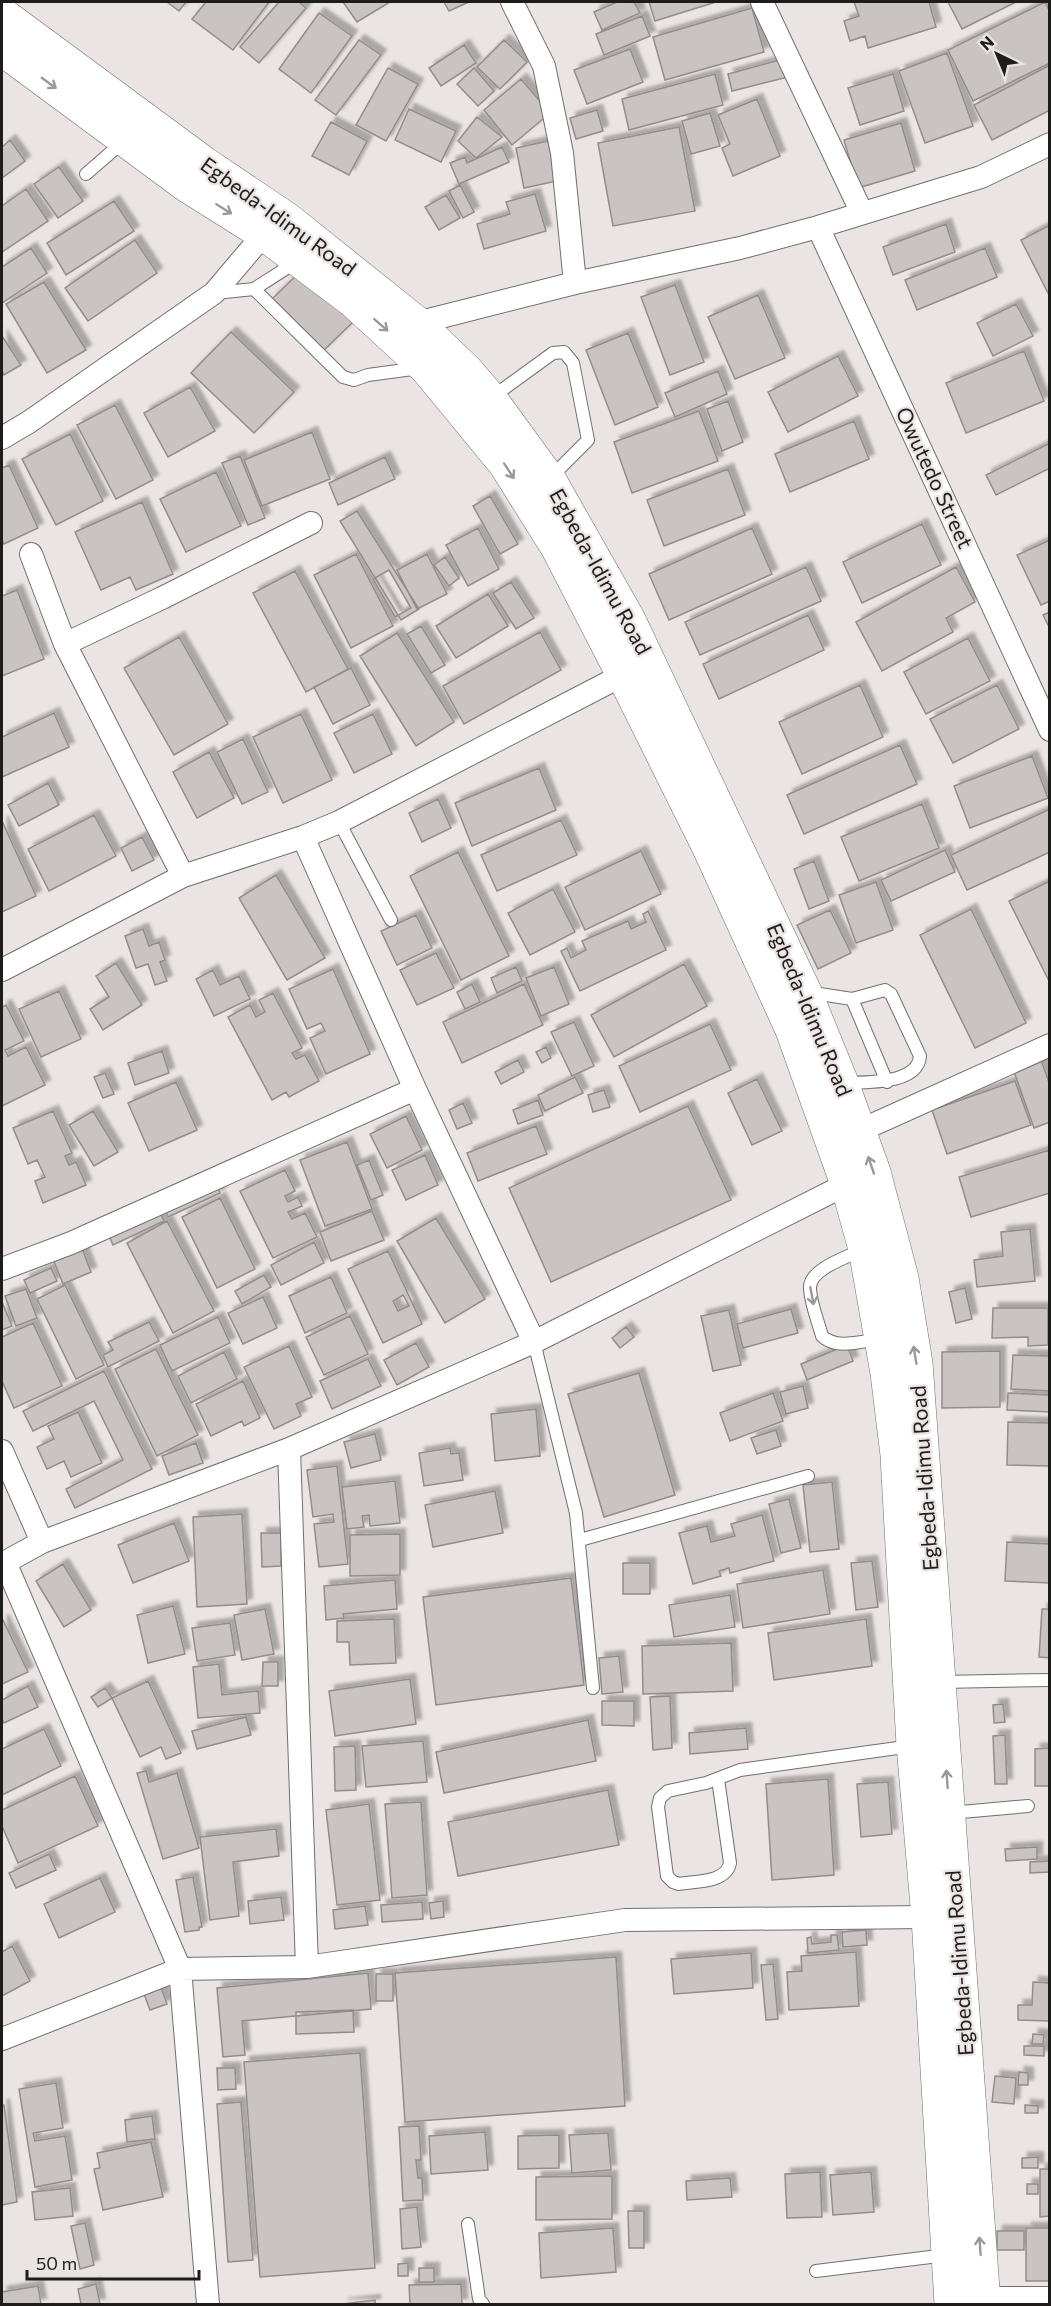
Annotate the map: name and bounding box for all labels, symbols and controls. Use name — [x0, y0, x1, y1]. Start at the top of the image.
north arrow — [967, 24, 1027, 84]
text: N — [976, 32, 997, 54]
one-way arrow — [40, 77, 56, 89]
street label: Egbeda-Idimu Road — [196, 151, 361, 281]
one-way arrow — [215, 204, 232, 216]
one-way arrow — [373, 318, 388, 332]
street label: Owutedo Street — [892, 403, 979, 552]
one-way arrow — [504, 462, 516, 479]
street label: Egbeda-Idimu Road — [545, 484, 657, 659]
street label: Egbeda-Idimu Road — [763, 919, 858, 1100]
one-way arrow — [865, 1156, 876, 1175]
one-way arrow — [807, 1285, 818, 1305]
one-way arrow — [909, 1345, 920, 1365]
street label: Egbeda-Idimu Road — [905, 1385, 942, 1572]
one-way arrow — [941, 1770, 952, 1790]
street label: Egbeda-Idimu Road — [940, 1870, 977, 2057]
one-way arrow — [974, 2237, 985, 2257]
scale bar — [27, 2243, 200, 2281]
text: 50 m — [36, 2252, 77, 2274]

